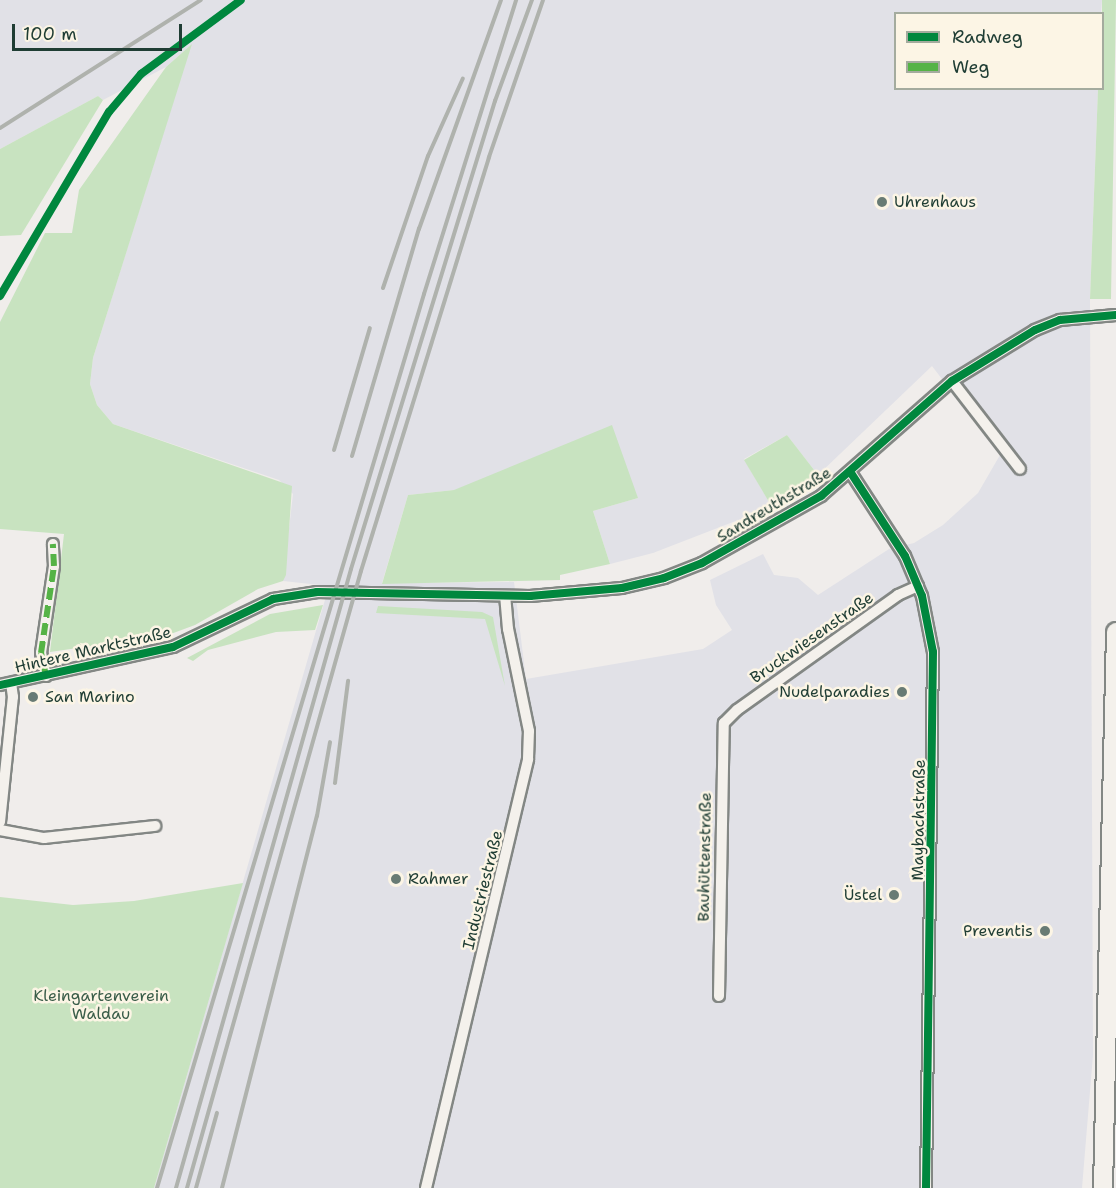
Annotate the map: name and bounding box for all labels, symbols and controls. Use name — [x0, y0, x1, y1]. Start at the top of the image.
scale bar — [15, 12, 184, 50]
legend — [894, 12, 1104, 90]
text: 100 m — [23, 22, 77, 46]
text: Radweg — [952, 25, 1023, 49]
text: Weg — [952, 55, 990, 79]
place label: Uhrenhaus — [894, 192, 976, 212]
marker: Uhrenhaus — [875, 195, 889, 209]
street label: Sandreuthstraße — [713, 463, 835, 547]
street label: Bruckwiesenstraße — [747, 588, 877, 688]
street label: Hintere Marktstraße — [13, 623, 173, 677]
place label: Nudelparadies — [779, 682, 890, 702]
marker: Nudelparadies — [895, 685, 909, 699]
place label: San Marino — [45, 687, 135, 707]
marker: San Marino — [26, 690, 40, 704]
street label: Maybachstraße — [908, 759, 930, 881]
street label: Bauhüttenstraße — [694, 792, 716, 922]
street label: Industriestraße — [459, 828, 507, 952]
place label: Rahmer — [408, 869, 468, 889]
marker: Rahmer — [389, 872, 403, 886]
place label: Üstel — [844, 885, 882, 905]
marker: Üstel — [887, 888, 901, 902]
place label: Preventis — [963, 921, 1033, 941]
marker: Preventis — [1038, 924, 1052, 938]
park label: Kleingartenverein Waldau — [33, 986, 169, 1024]

